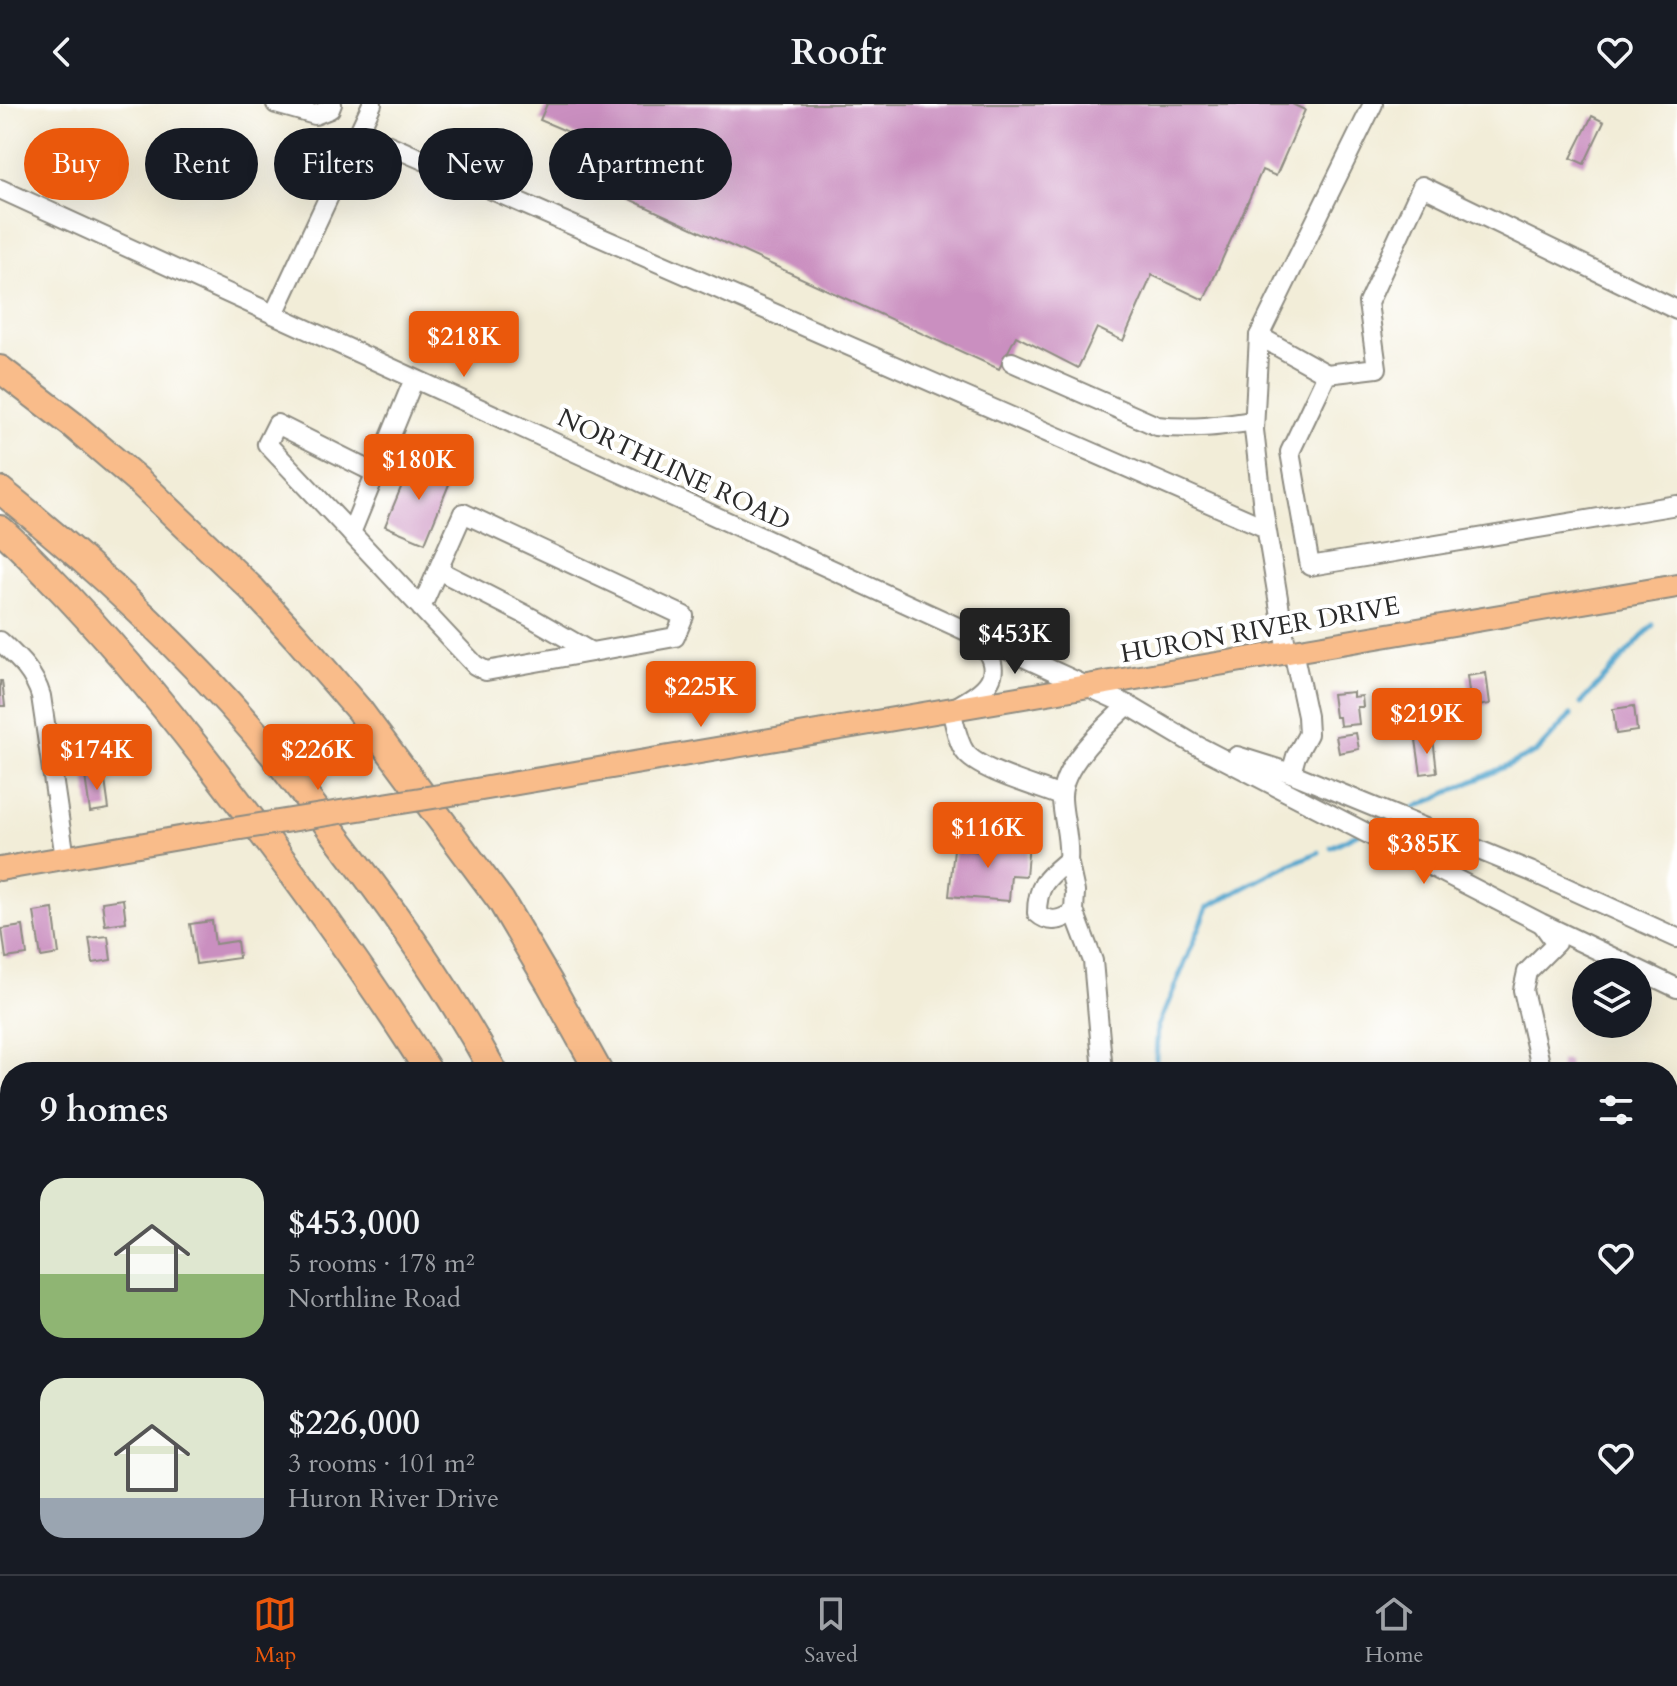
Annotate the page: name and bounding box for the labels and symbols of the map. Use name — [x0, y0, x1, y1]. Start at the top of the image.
pin: $218K — [408, 311, 520, 379]
street label: NORTHLINE ROAD — [552, 400, 796, 539]
pin: $180K — [363, 434, 475, 502]
street label: HURON RIVER DRIVE — [1118, 588, 1402, 671]
pin: $453K — [959, 608, 1071, 676]
pin: $225K — [645, 661, 757, 729]
pin: $219K — [1371, 688, 1483, 756]
pin: $174K — [41, 724, 153, 792]
pin: $226K — [262, 724, 374, 792]
pin: $116K — [932, 802, 1044, 870]
pin: $385K — [1368, 818, 1480, 886]

